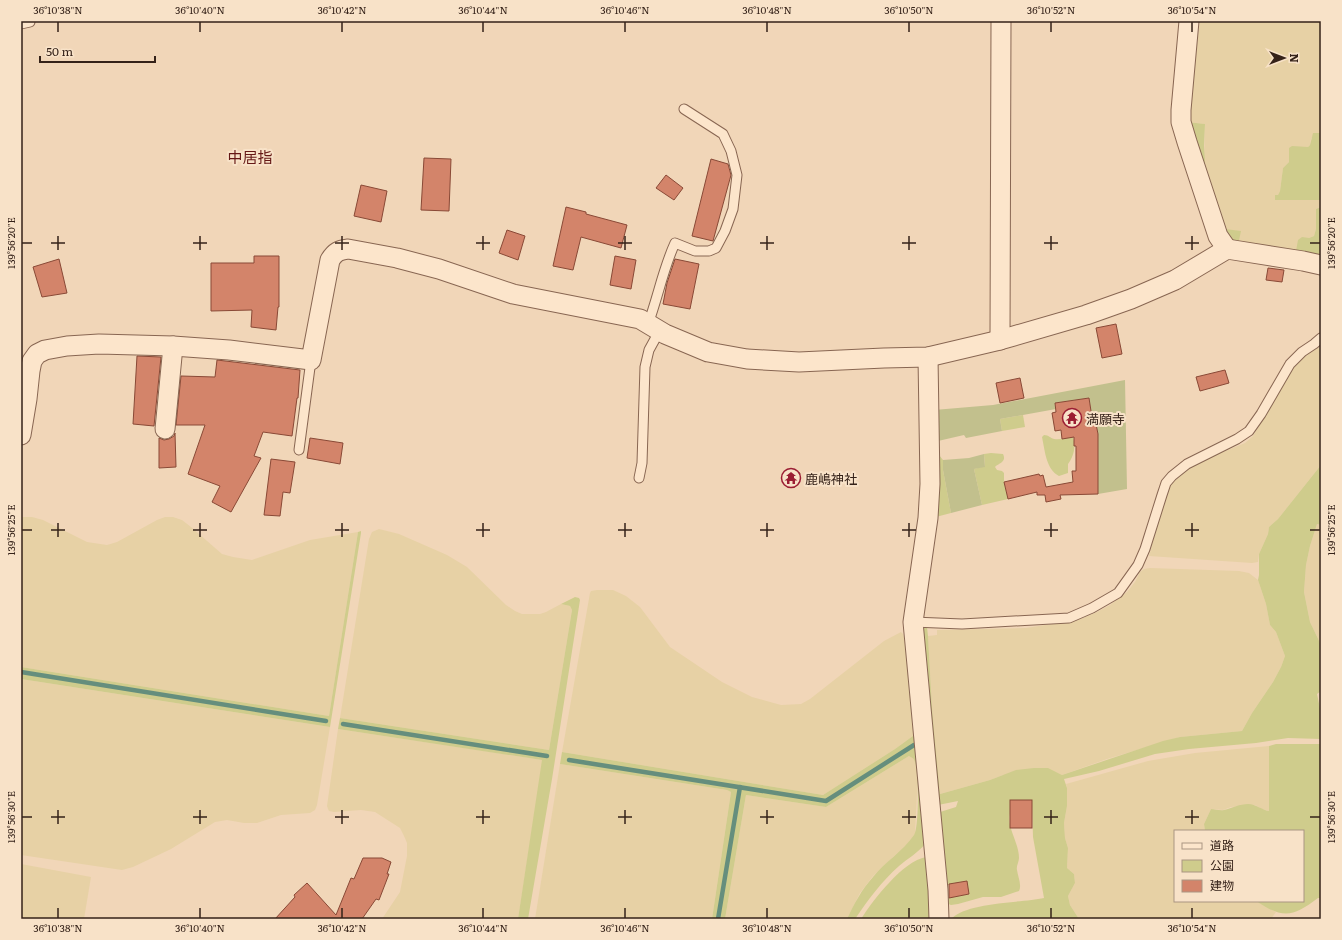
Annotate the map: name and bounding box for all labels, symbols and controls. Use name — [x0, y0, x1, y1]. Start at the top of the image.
text: 36°10'38"N — [33, 2, 83, 17]
text: 36°10'40"N — [175, 2, 225, 17]
text: 36°10'42"N — [317, 2, 367, 17]
text: 36°10'44"N — [458, 2, 508, 17]
text: 36°10'46"N — [600, 2, 650, 17]
text: 36°10'48"N — [742, 2, 792, 17]
text: 36°10'50"N — [884, 2, 934, 17]
text: 36°10'52"N — [1027, 2, 1075, 17]
text: 36°10'54"N — [1167, 2, 1217, 17]
scale bar — [40, 38, 155, 64]
north arrow — [1264, 38, 1304, 78]
text: 50 m — [46, 42, 73, 60]
text: N — [1287, 53, 1303, 63]
district label: 中居指 — [227, 145, 273, 168]
text: 139°56'20"E — [3, 217, 18, 269]
text: 139°56'20"E — [1323, 217, 1338, 269]
temple icon: 満願寺 — [1061, 407, 1083, 429]
place label: 満願寺 — [1086, 409, 1125, 428]
temple icon: 鹿嶋神社 — [780, 467, 802, 489]
place label: 鹿嶋神社 — [805, 469, 857, 488]
text: 139°56'25"E — [3, 504, 18, 556]
text: 139°56'25"E — [1323, 504, 1338, 556]
text: 139°56'30"E — [3, 791, 18, 843]
text: 139°56'30"E — [1323, 791, 1338, 843]
legend — [1174, 830, 1304, 902]
text: 道路 — [1210, 836, 1234, 854]
text: 公園 — [1210, 856, 1234, 874]
text: 建物 — [1210, 876, 1234, 894]
text: 36°10'38"N — [33, 920, 83, 935]
text: 36°10'40"N — [175, 920, 225, 935]
text: 36°10'42"N — [317, 920, 367, 935]
text: 36°10'44"N — [458, 920, 508, 935]
text: 36°10'46"N — [600, 920, 650, 935]
text: 36°10'48"N — [742, 920, 792, 935]
text: 36°10'50"N — [884, 920, 934, 935]
text: 36°10'52"N — [1027, 920, 1075, 935]
text: 36°10'54"N — [1167, 920, 1217, 935]

